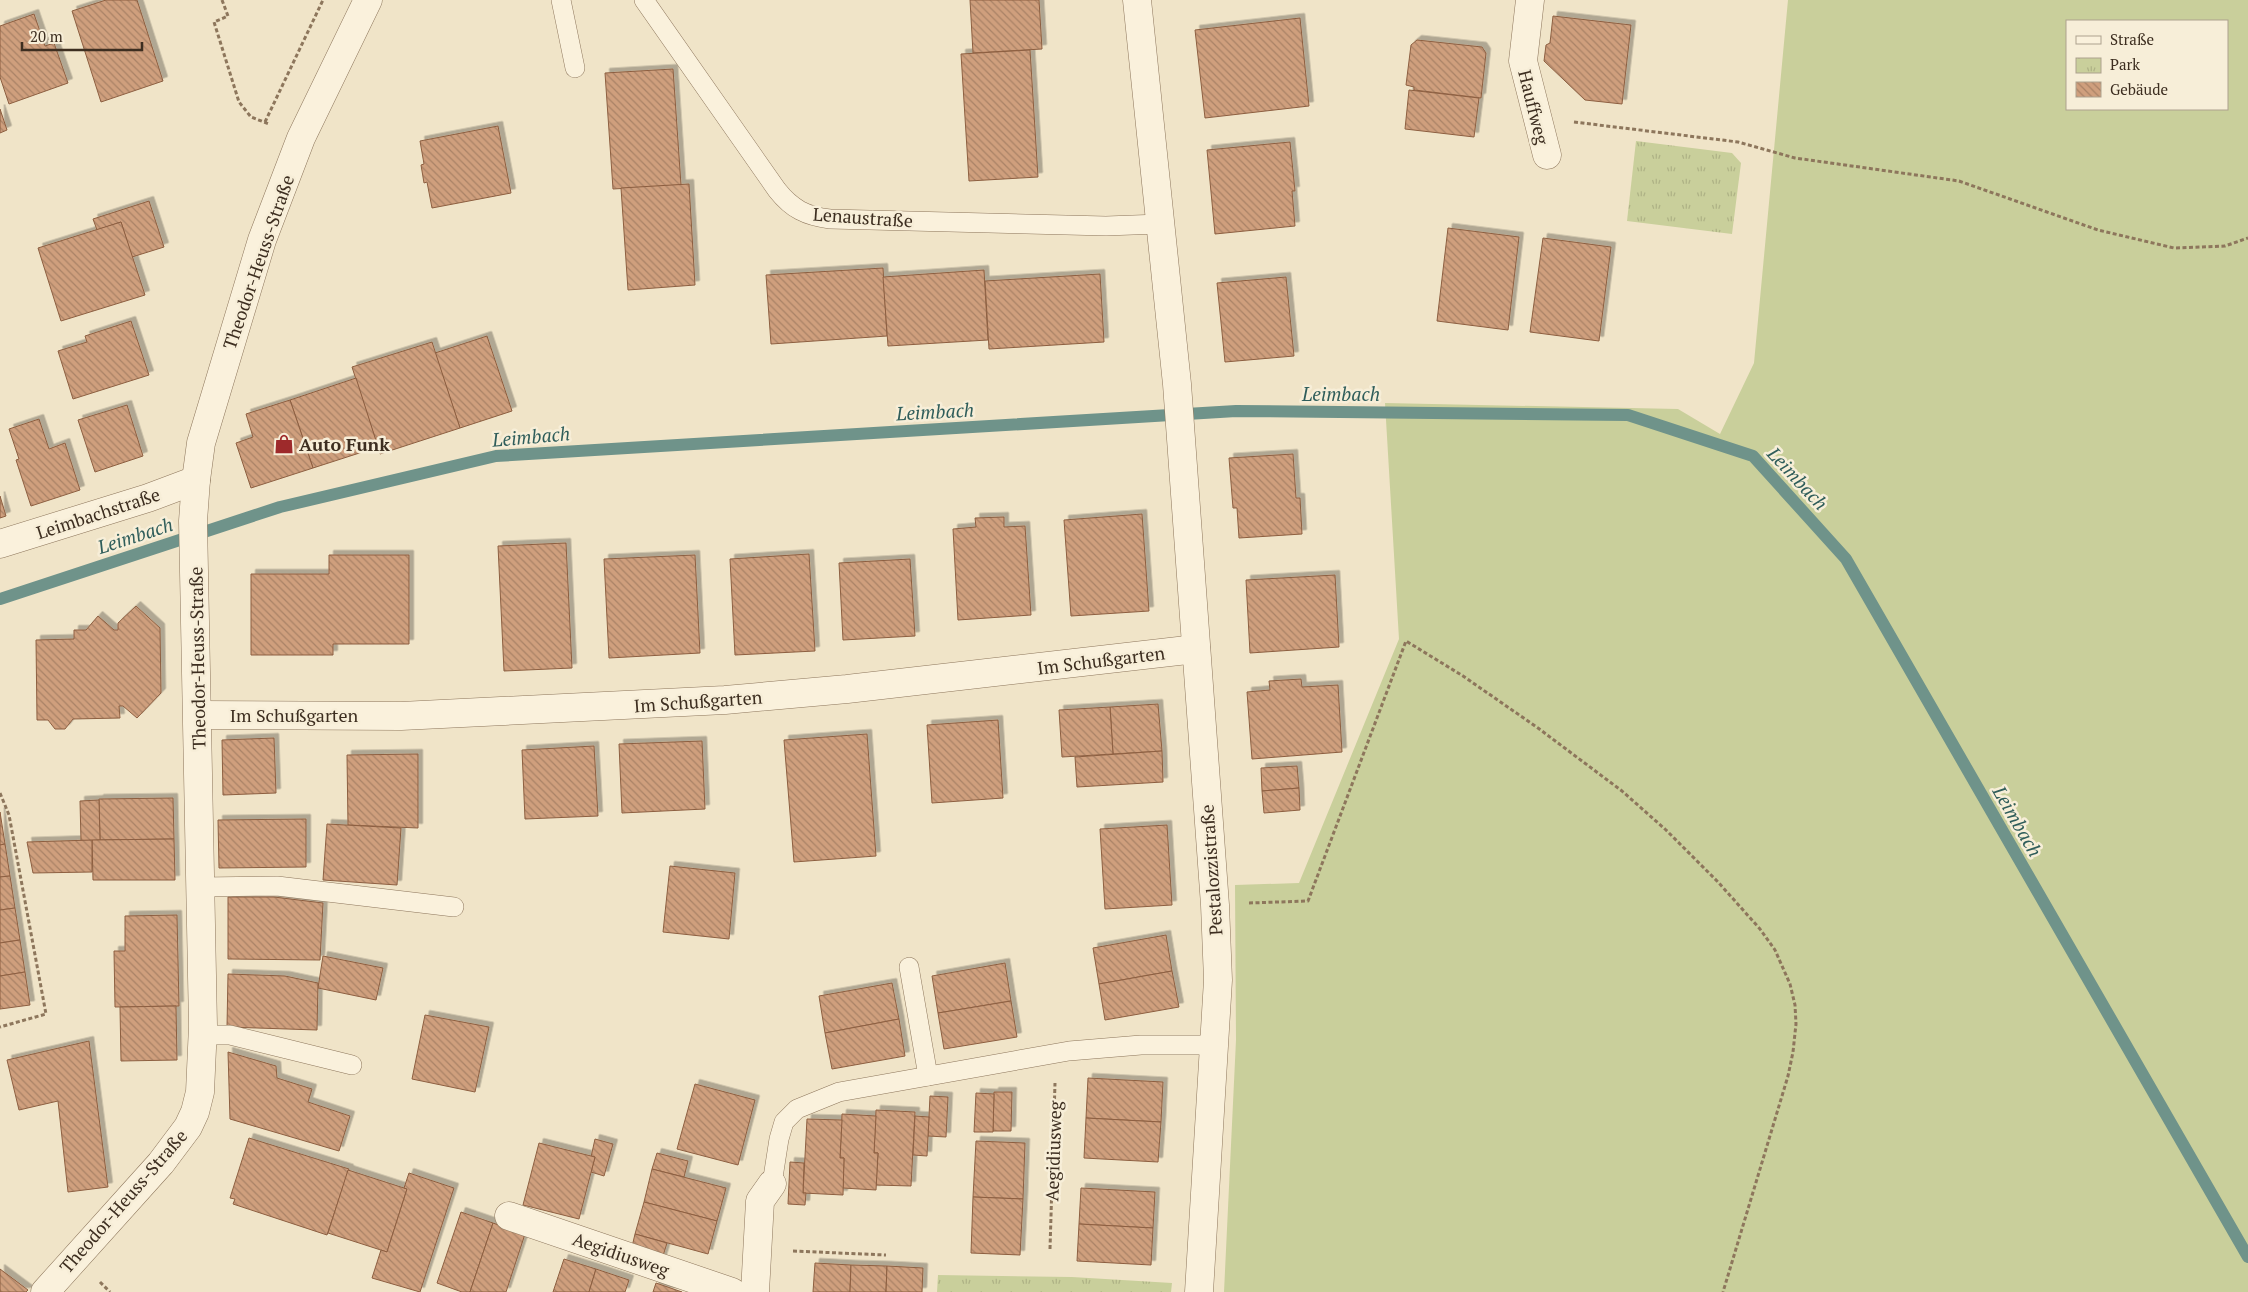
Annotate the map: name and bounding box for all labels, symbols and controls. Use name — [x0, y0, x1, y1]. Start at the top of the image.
scale bar — [22, 20, 142, 52]
legend — [2066, 20, 2228, 110]
text: 20 m — [30, 26, 63, 46]
text: Straße — [2110, 29, 2154, 49]
text: Park — [2110, 54, 2140, 74]
street label: Hauffweg — [1513, 67, 1555, 147]
text: Gebäude — [2110, 79, 2168, 99]
street label: Theodor-Heuss-Straße — [217, 172, 299, 352]
street label: Lenaustraße — [812, 202, 914, 232]
water label: Leimbach — [1301, 381, 1380, 406]
water label: Leimbach — [894, 396, 975, 426]
water label: Leimbach — [490, 420, 571, 452]
place label: Auto Funk — [299, 432, 390, 456]
shop icon: Auto Funk — [273, 433, 295, 455]
water label: Leimbach — [1762, 440, 1834, 515]
street label: Leimbachstraße — [33, 483, 163, 543]
water label: Leimbach — [94, 512, 176, 558]
street label: Theodor-Heuss-Straße — [183, 566, 211, 750]
street label: Im Schußgarten — [1036, 640, 1167, 680]
street label: Im Schußgarten — [633, 685, 763, 717]
street label: Im Schußgarten — [230, 703, 359, 727]
water label: Leimbach — [1987, 780, 2048, 861]
street label: Pestalozzistraße — [1194, 804, 1228, 936]
street label: Aegidiusweg — [1039, 1100, 1067, 1202]
street label: Theodor-Heuss-Straße — [54, 1124, 192, 1278]
street label: Aegidiusweg — [570, 1226, 673, 1282]

